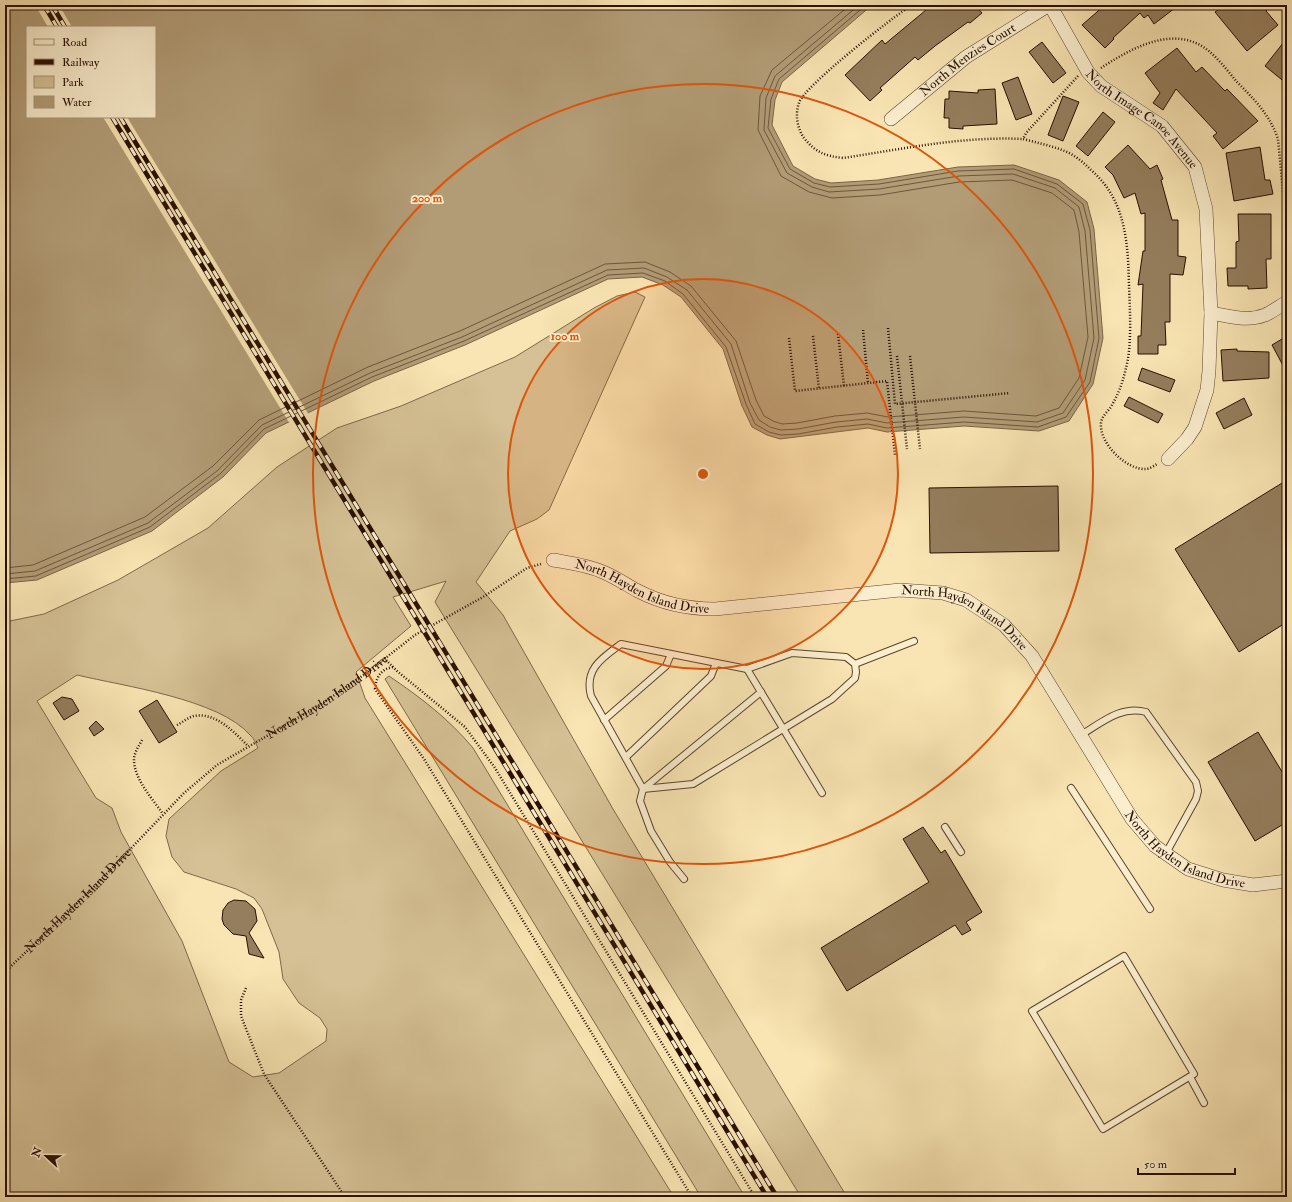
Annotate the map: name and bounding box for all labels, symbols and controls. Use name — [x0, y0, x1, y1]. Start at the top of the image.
street label: North Menzies Court — [916, 20, 1019, 100]
legend — [26, 26, 156, 118]
text: Road — [62, 35, 87, 50]
text: Railway — [62, 55, 100, 70]
street label: North Image Canoe Avenue — [1082, 66, 1202, 172]
text: Park — [62, 75, 84, 90]
text: Water — [61, 95, 92, 110]
text: 200 m — [412, 191, 443, 206]
text: 100 m — [551, 329, 580, 344]
centre of rings — [696, 467, 710, 481]
street label: North Hayden Island Drive — [573, 556, 710, 617]
street label: North Hayden Island Drive — [901, 582, 1032, 654]
street label: North Hayden Island Drive — [263, 651, 392, 743]
street label: North Hayden Island Drive — [1121, 808, 1247, 892]
street label: North Hayden Island Drive — [22, 845, 135, 957]
north arrow — [26, 1136, 66, 1176]
text: N — [29, 1144, 45, 1160]
scale bar — [1138, 1150, 1235, 1176]
text: 50 m — [1144, 1157, 1168, 1172]

